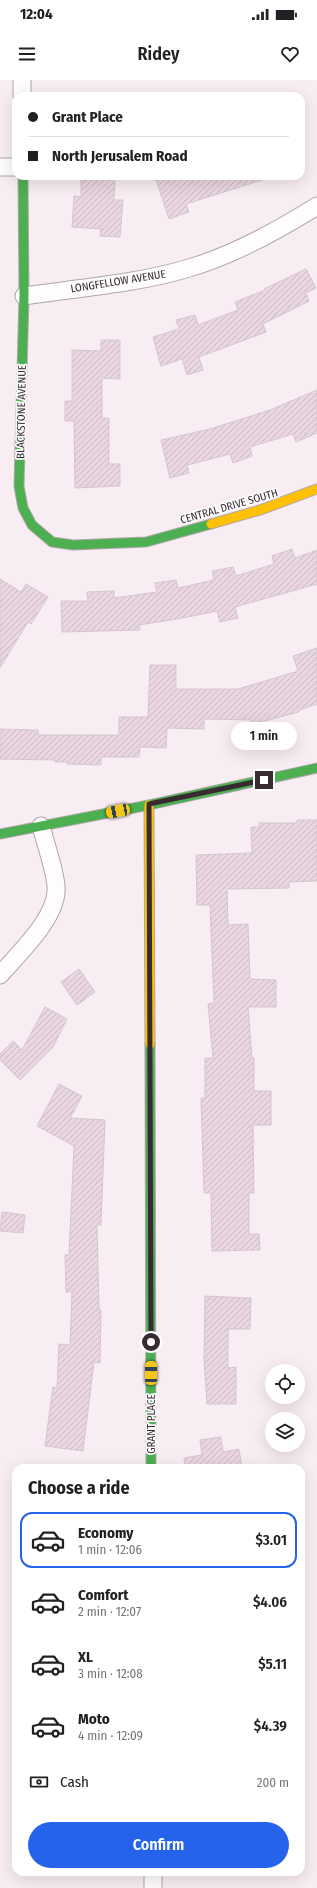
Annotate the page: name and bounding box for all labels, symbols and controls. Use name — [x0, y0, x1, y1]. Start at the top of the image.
text: 12:04 — [20, 5, 53, 23]
icon: menu — [16, 43, 38, 65]
text: Ridey — [138, 43, 179, 65]
icon: heart — [279, 43, 301, 65]
text: Grant Place — [52, 108, 123, 126]
text: North Jerusalem Road — [52, 147, 188, 165]
street label: LONGFELLOW AVENUE — [70, 268, 166, 295]
street label: BLACKSTONE AVENUE — [14, 365, 29, 459]
street label: CENTRAL DRIVE SOUTH — [179, 486, 279, 527]
callout: 1 min — [231, 722, 297, 750]
text: 1 min — [250, 728, 278, 743]
route end — [255, 771, 273, 789]
car — [105, 803, 131, 819]
route start — [142, 1333, 160, 1351]
car — [145, 1361, 157, 1385]
map controls — [265, 1364, 305, 1452]
button: locate — [265, 1364, 305, 1404]
street label: GRANT PLACE — [145, 1394, 158, 1454]
button: layers — [265, 1412, 305, 1452]
text: Choose a ride — [28, 1477, 130, 1499]
icon: car — [30, 1522, 66, 1558]
text: Economy — [78, 1524, 133, 1542]
text: $3.01 — [255, 1531, 287, 1549]
text: 1 min · 12:06 — [78, 1542, 142, 1557]
icon: car — [30, 1584, 66, 1620]
text: Comfort — [78, 1586, 129, 1604]
text: $4.06 — [253, 1593, 287, 1611]
text: 2 min · 12:07 — [78, 1604, 141, 1619]
icon: car — [30, 1646, 66, 1682]
text: XL — [78, 1648, 93, 1666]
text: $5.11 — [258, 1655, 287, 1673]
text: 3 min · 12:08 — [78, 1666, 143, 1681]
icon: car — [30, 1708, 66, 1744]
text: Moto — [78, 1710, 110, 1728]
text: $4.39 — [254, 1717, 287, 1735]
text: 4 min · 12:09 — [78, 1728, 143, 1743]
icon: cash — [28, 1771, 50, 1793]
text: Cash — [60, 1773, 89, 1791]
text: 200 m — [257, 1775, 289, 1790]
button: Confirm — [28, 1822, 289, 1868]

